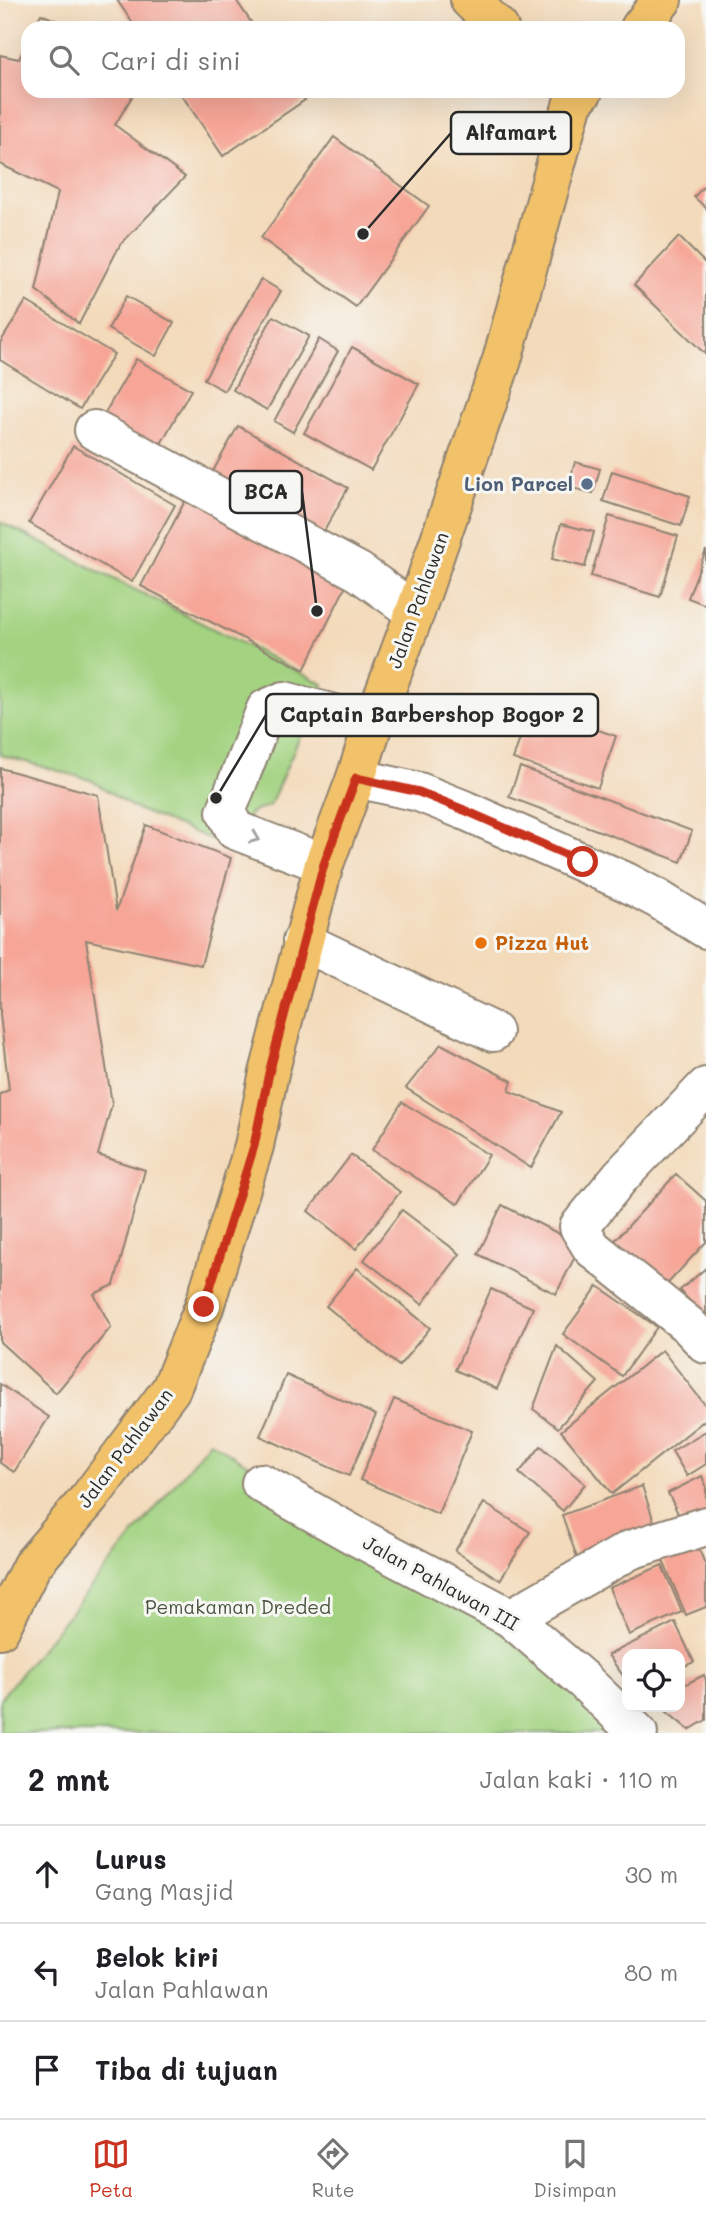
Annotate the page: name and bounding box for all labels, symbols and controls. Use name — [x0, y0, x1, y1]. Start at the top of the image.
search box — [21, 21, 685, 98]
icon: search — [45, 41, 83, 79]
text: Cari di sini — [101, 43, 241, 77]
callout: Alfamart — [451, 112, 571, 154]
text: Alfamart — [465, 118, 557, 145]
callout: BCA — [230, 471, 302, 513]
place label: Lion Parcel — [464, 471, 573, 496]
marker: Lion Parcel — [579, 476, 595, 492]
text: BCA — [244, 477, 288, 504]
street label: Jalan Pahlawan — [381, 528, 454, 671]
callout: Captain Barbershop Bogor 2 — [266, 694, 598, 736]
text: Captain Barbershop Bogor 2 — [280, 700, 584, 727]
one-way arrow — [248, 830, 260, 844]
route start — [567, 846, 598, 877]
place label: Pizza Hut — [495, 930, 589, 955]
marker: Pizza Hut — [473, 935, 489, 951]
route end — [188, 1291, 219, 1322]
street label: Jalan Pahlawan — [71, 1383, 178, 1512]
street label: Jalan Pahlawan III — [359, 1529, 524, 1636]
park label: Pemakaman Dreded — [145, 1594, 331, 1619]
map controls — [622, 1649, 685, 1712]
button: locate — [622, 1649, 685, 1712]
text: 2 mnt — [28, 1759, 110, 1799]
text: Jalan kaki · 110 m — [480, 1764, 678, 1794]
text: Lurus — [95, 1842, 167, 1876]
icon: ahead — [28, 1855, 66, 1893]
text: 30 m — [625, 1859, 678, 1889]
text: Gang Masjid — [95, 1876, 233, 1906]
text: Belok kiri — [95, 1940, 219, 1974]
icon: left — [28, 1953, 66, 1991]
text: 80 m — [624, 1957, 678, 1987]
text: Jalan Pahlawan — [95, 1974, 269, 2004]
icon: arrive — [28, 2051, 66, 2089]
text: Tiba di tujuan — [95, 2053, 278, 2087]
tab: Peta — [89, 2135, 133, 2202]
tab: Rute — [312, 2135, 355, 2202]
tab: Disimpan — [533, 2135, 617, 2202]

